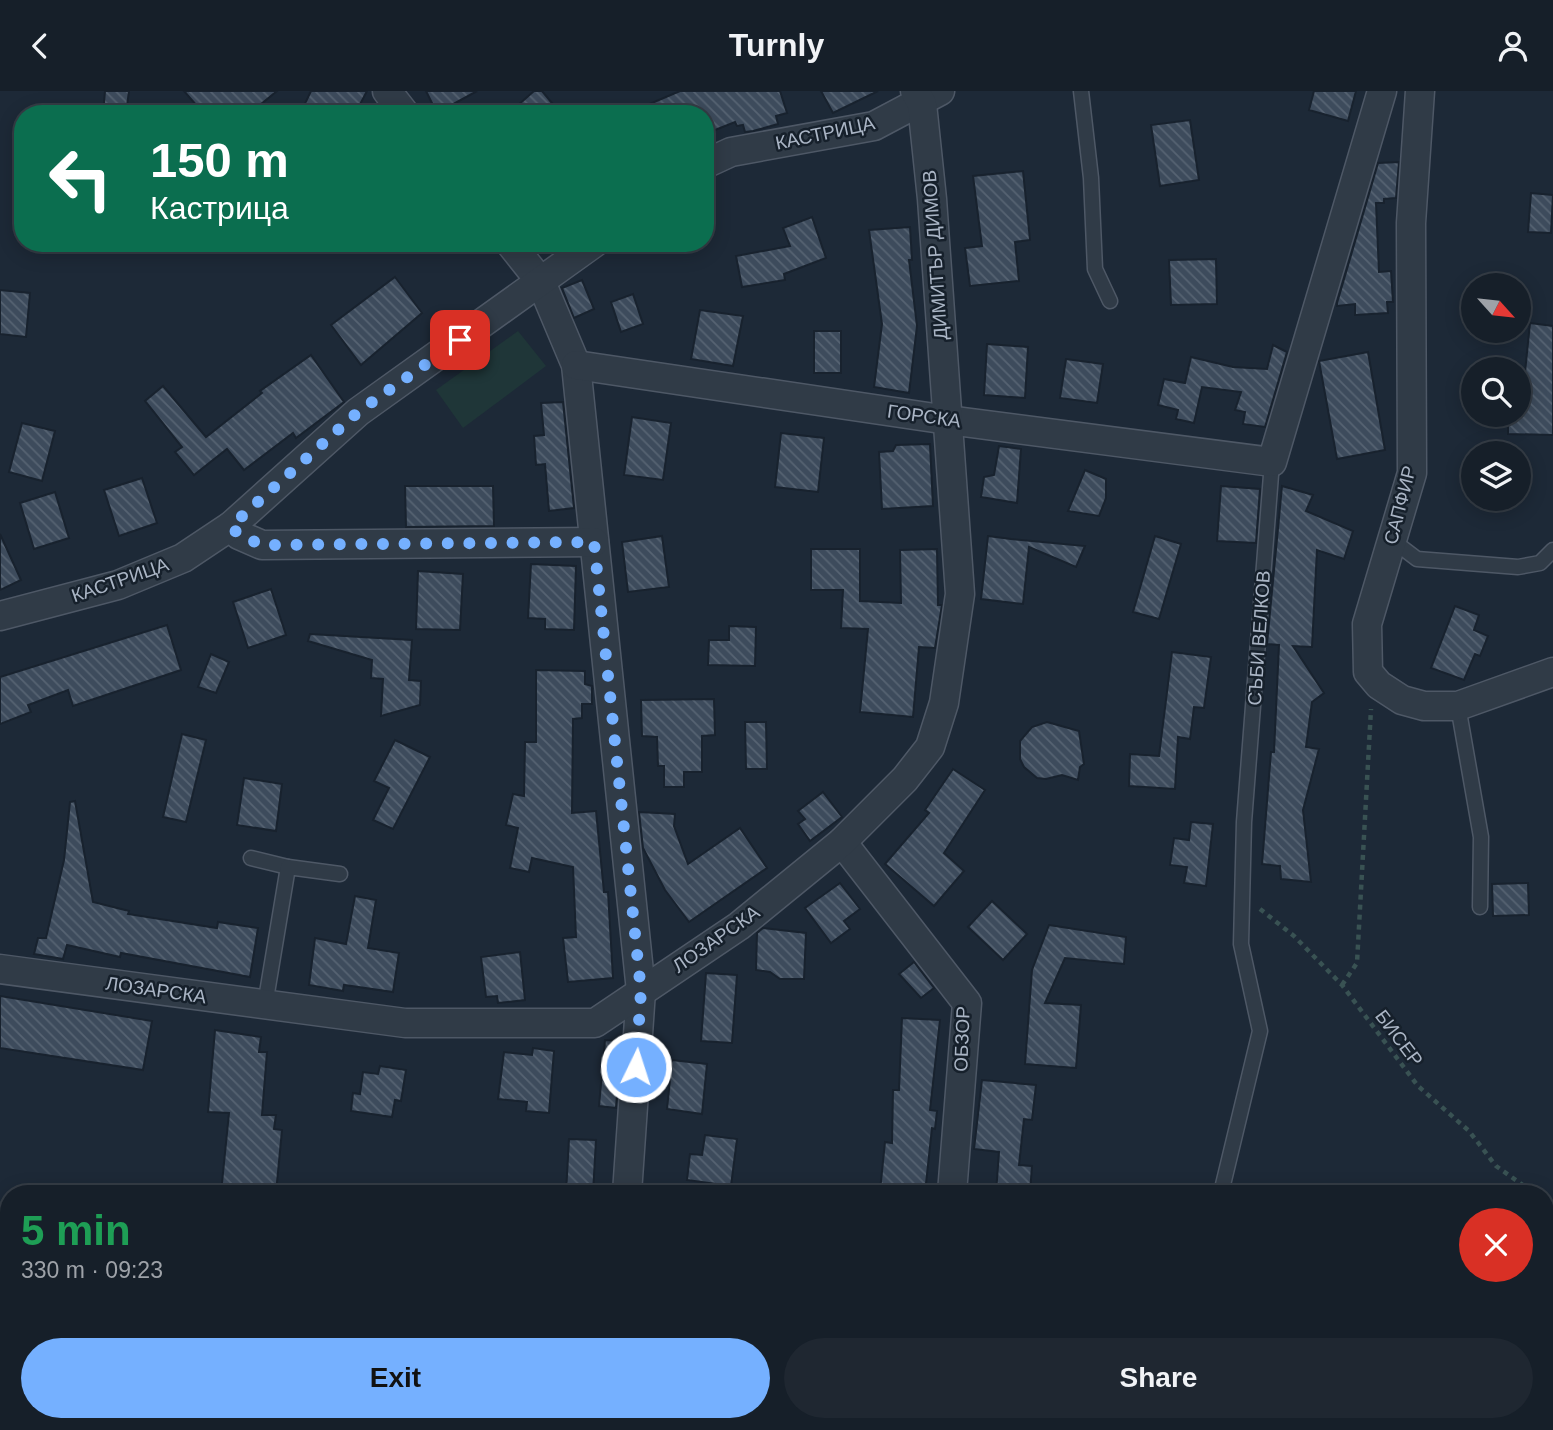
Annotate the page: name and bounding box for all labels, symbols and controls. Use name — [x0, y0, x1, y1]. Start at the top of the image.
icon: back — [21, 27, 59, 65]
text: Turnly — [729, 27, 824, 63]
icon: person — [1494, 27, 1532, 65]
street label: КАСТРИЦА — [773, 112, 877, 154]
icon: left — [35, 133, 126, 224]
text: 150 m — [150, 133, 289, 187]
street label: ДИМИТЪР ДИМОВ — [919, 169, 951, 341]
text: Кастрица — [150, 190, 289, 226]
north arrow — [1461, 273, 1531, 343]
map controls — [1461, 273, 1531, 511]
pin — [430, 310, 490, 370]
icon: arrive — [441, 321, 479, 359]
button: search — [1461, 357, 1531, 427]
street label: ГОРСКА — [886, 400, 962, 432]
button: layers — [1461, 441, 1531, 511]
street label: САПФИР — [1380, 464, 1420, 546]
street label: КАСТРИЦА — [69, 554, 172, 606]
street label: СЪБИ ВЕЛКОВ — [1244, 570, 1274, 706]
street label: ЛОЗАРСКА — [668, 901, 764, 977]
street label: ЛОЗАРСКА — [104, 973, 208, 1007]
street label: ОБЗОР — [950, 1006, 974, 1072]
street label: БИСЕР — [1371, 1006, 1427, 1070]
position arrow — [599, 1030, 673, 1104]
text: 5 min — [21, 1207, 131, 1254]
button: close — [1459, 1208, 1533, 1282]
text: 330 m · 09:23 — [21, 1257, 163, 1283]
button: Exit — [21, 1338, 770, 1418]
button: Share — [784, 1338, 1533, 1418]

